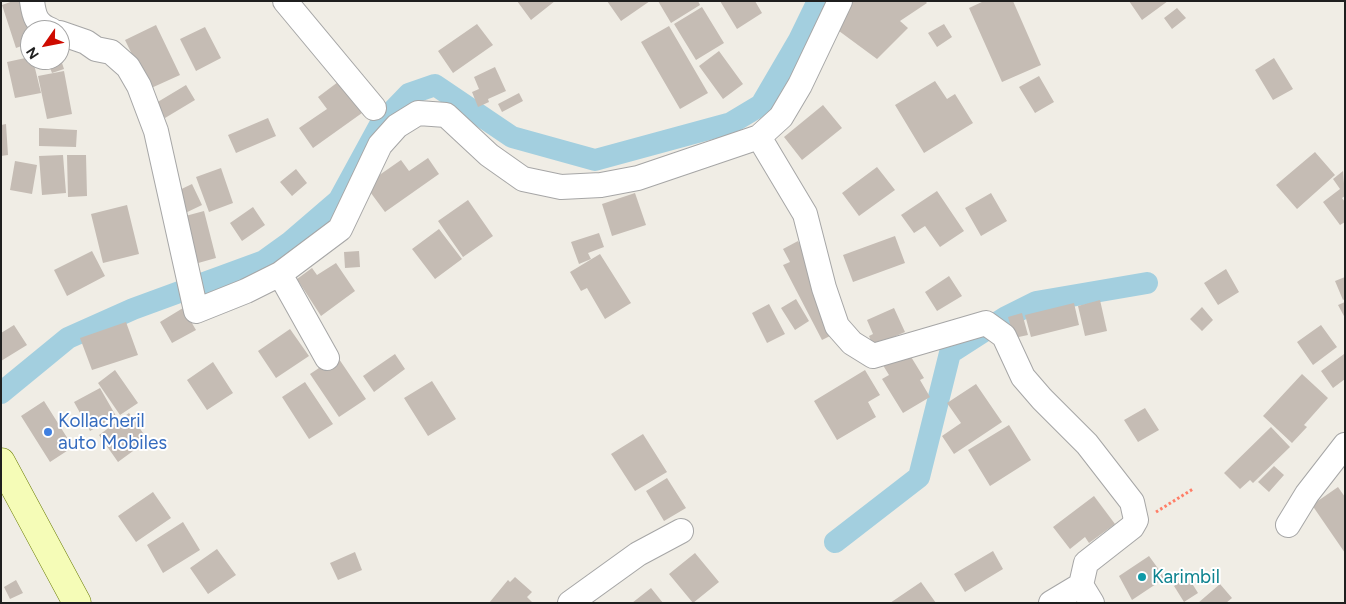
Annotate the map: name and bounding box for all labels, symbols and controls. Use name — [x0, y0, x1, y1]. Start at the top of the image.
north arrow — [20, 20, 70, 70]
text: N — [23, 44, 43, 62]
place label: Kollacheril auto Mobiles — [58, 410, 167, 454]
marker: Kollacheril auto Mobiles — [42, 426, 54, 438]
place label: Karimbil — [1152, 566, 1220, 588]
marker: Karimbil — [1136, 571, 1148, 583]

